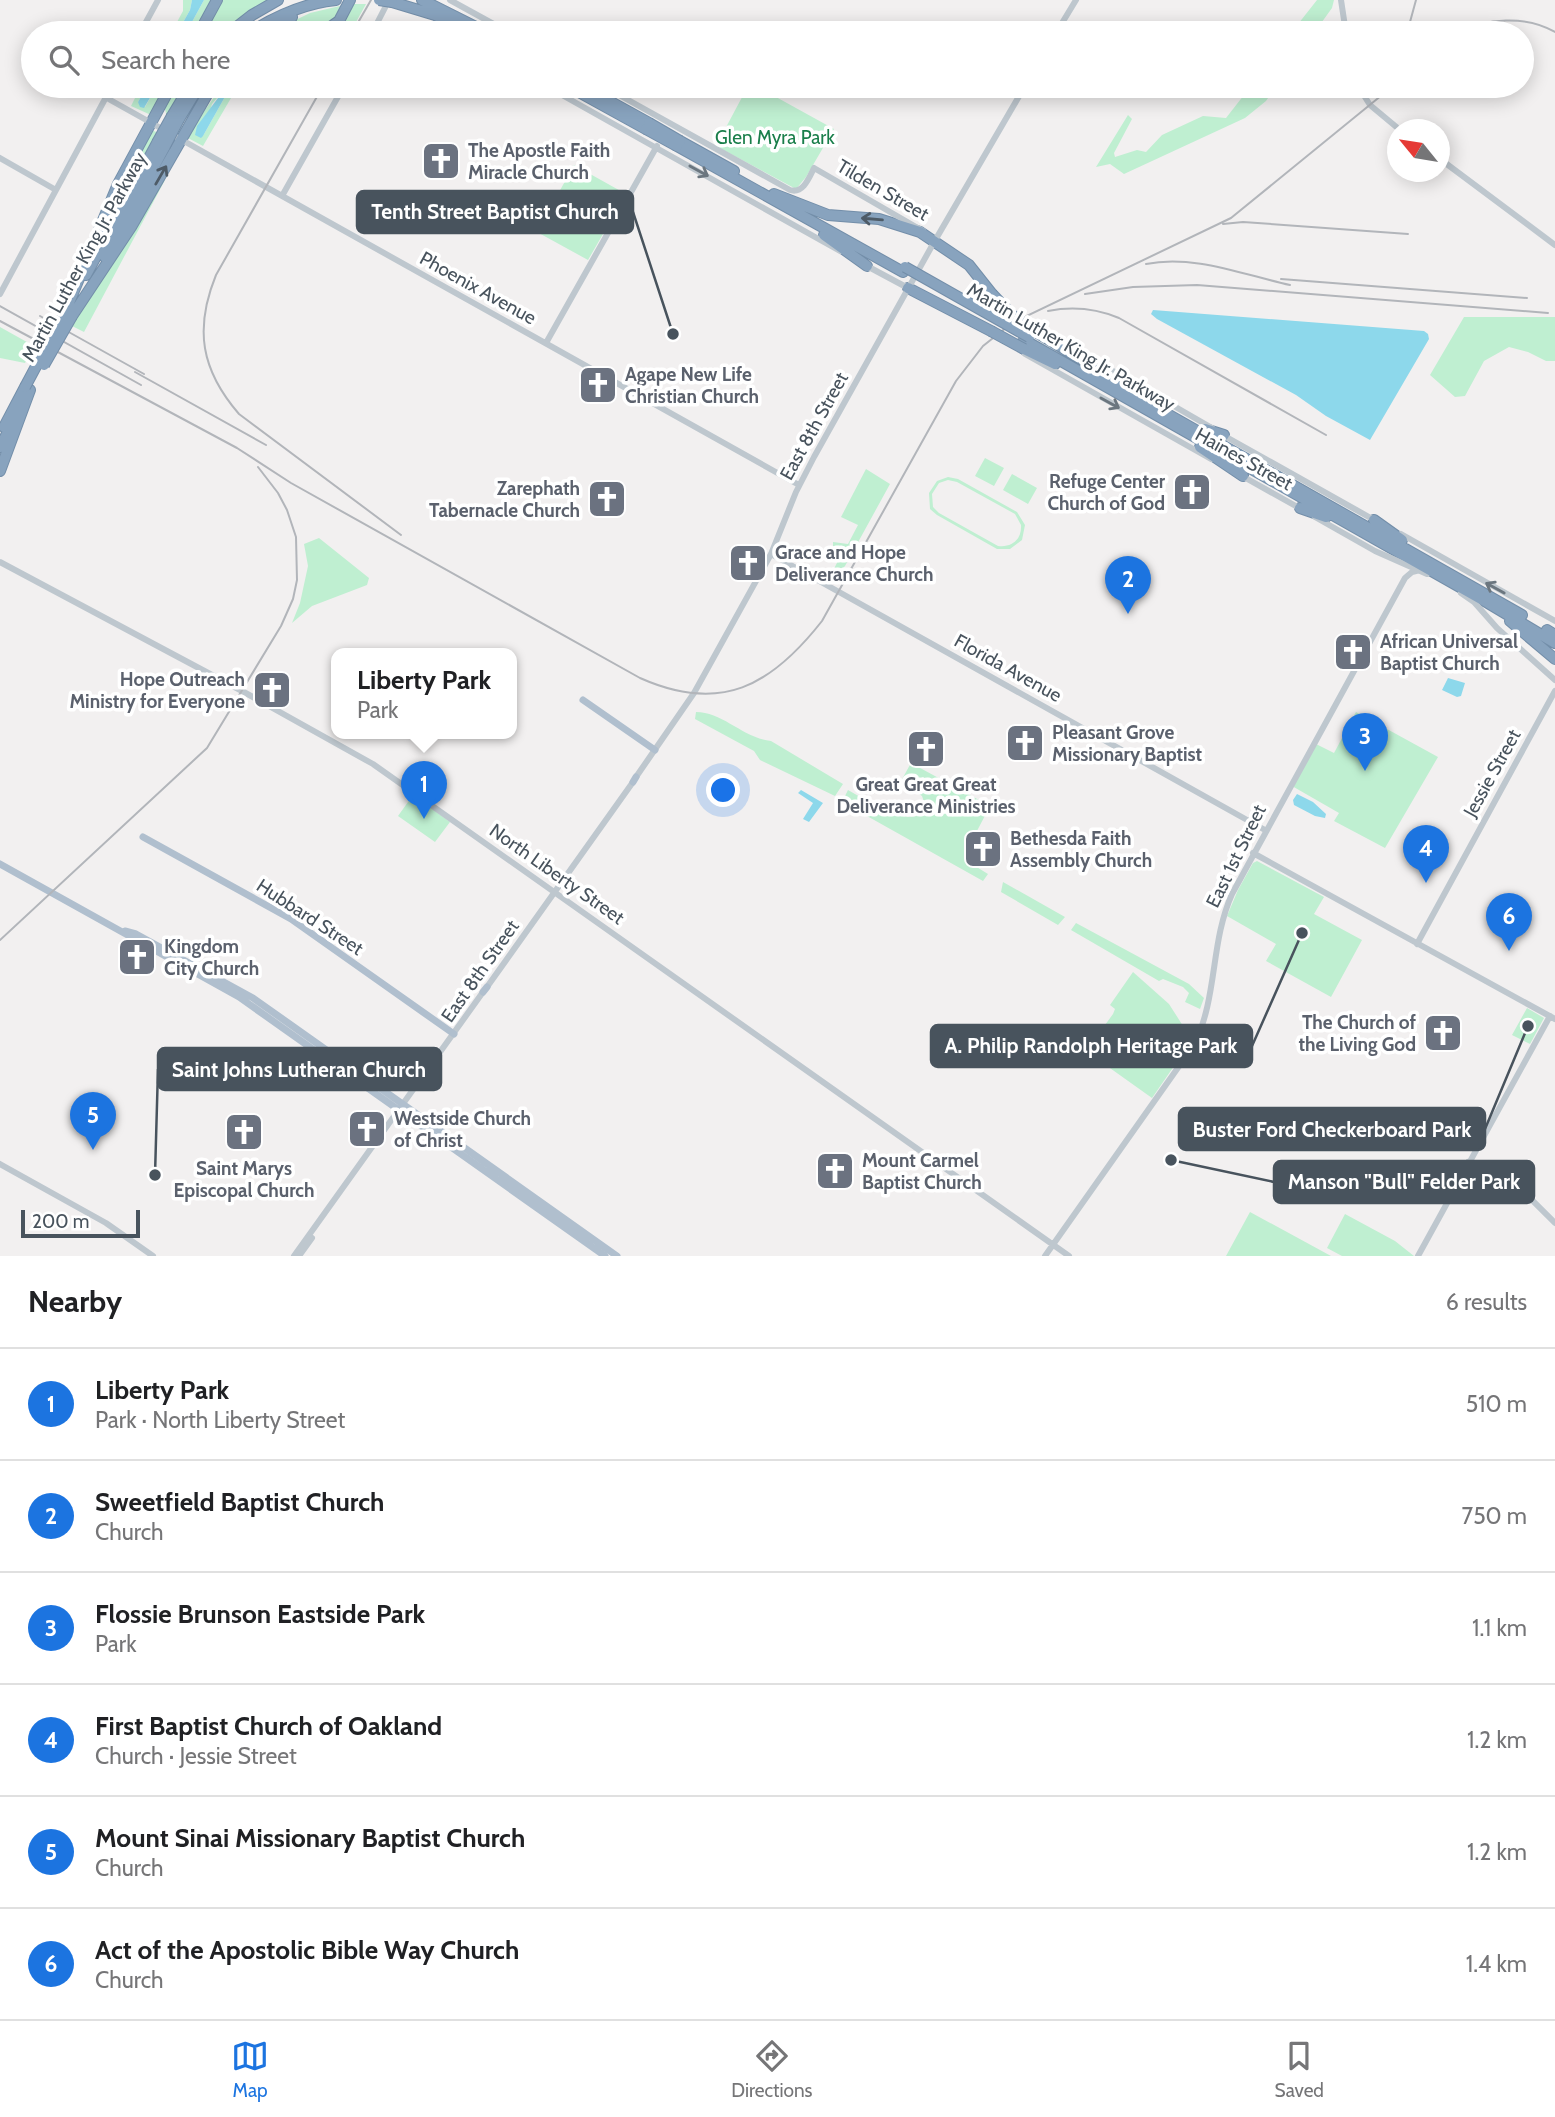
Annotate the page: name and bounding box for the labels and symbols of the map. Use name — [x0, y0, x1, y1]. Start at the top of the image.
north arrow — [1387, 119, 1450, 182]
park label: Glen Myra Park — [715, 126, 835, 149]
place label: The Apostle Faith Miracle Church — [468, 139, 610, 184]
church icon: The Apostle Faith Miracle Church — [420, 140, 462, 182]
street label: Martin Luther King Jr. Parkway — [17, 148, 151, 366]
street label: Tilden Street — [833, 154, 934, 226]
one-way arrow — [688, 164, 708, 178]
one-way arrow — [154, 166, 168, 186]
callout: Tenth Street Baptist Church — [357, 191, 633, 233]
text: Tenth Street Baptist Church — [371, 199, 619, 224]
one-way arrow — [861, 212, 883, 225]
street label: Phoenix Avenue — [416, 247, 540, 330]
street label: Martin Luther King Jr. Parkway — [963, 278, 1179, 416]
place label: Agape New Life Christian Church — [625, 363, 759, 408]
church icon: Agape New Life Christian Church — [577, 364, 619, 406]
street label: East 8th Street — [775, 368, 853, 484]
one-way arrow — [1100, 396, 1120, 410]
street label: Haines Street — [1191, 423, 1297, 495]
place label: Refuge Center Church of God — [1047, 470, 1166, 515]
church icon: Refuge Center Church of God — [1171, 471, 1213, 513]
place label: Zarephath Tabernacle Church — [429, 477, 580, 522]
church icon: Zarephath Tabernacle Church — [586, 478, 628, 520]
place label: Grace and Hope Deliverance Church — [775, 541, 933, 586]
church icon: Grace and Hope Deliverance Church — [727, 542, 769, 584]
pin: 2 — [1105, 556, 1151, 614]
one-way arrow — [1486, 581, 1506, 595]
street label: Florida Avenue — [950, 629, 1066, 707]
place label: African Universal Baptist Church — [1380, 630, 1518, 675]
church icon: African Universal Baptist Church — [1332, 631, 1374, 673]
place label: Hope Outreach Ministry for Everyone — [69, 668, 245, 713]
church icon: Hope Outreach Ministry for Everyone — [251, 669, 293, 711]
pin: 3 — [1342, 713, 1388, 771]
place label: Pleasant Grove Missionary Baptist — [1052, 721, 1203, 766]
church icon: Pleasant Grove Missionary Baptist — [1004, 722, 1046, 764]
street label: Jessie Street — [1458, 725, 1526, 822]
church icon: Great Great Great Deliverance Ministries — [905, 728, 947, 770]
pin: 1 — [401, 761, 447, 819]
your location — [706, 773, 740, 807]
place label: Great Great Great Deliverance Ministries — [836, 773, 1016, 818]
street label: East 1st Street — [1201, 800, 1271, 911]
street label: North Liberty Street — [485, 819, 629, 929]
pin: 4 — [1403, 825, 1449, 883]
place label: Bethesda Faith Assembly Church — [1010, 827, 1152, 872]
church icon: Bethesda Faith Assembly Church — [962, 828, 1004, 870]
street label: Hubbard Street — [252, 874, 368, 960]
pin: 6 — [1486, 893, 1532, 951]
street label: East 8th Street — [436, 915, 524, 1027]
place label: Kingdom City Church — [164, 935, 259, 980]
church icon: Kingdom City Church — [116, 936, 158, 978]
place label: The Church of the Living God — [1298, 1011, 1417, 1056]
church icon: The Church of the Living God — [1422, 1012, 1464, 1054]
callout: A. Philip Randolph Heritage Park — [931, 1025, 1252, 1067]
text: A. Philip Randolph Heritage Park — [945, 1033, 1238, 1058]
callout: Saint Johns Lutheran Church — [158, 1048, 441, 1090]
text: Saint Johns Lutheran Church — [172, 1057, 426, 1082]
pin: 5 — [70, 1092, 116, 1150]
place label: Westside Church of Christ — [394, 1107, 531, 1152]
church icon: Westside Church of Christ — [346, 1108, 388, 1150]
callout: Buster Ford Checkerboard Park — [1179, 1108, 1485, 1150]
church icon: Saint Marys Episcopal Church — [223, 1111, 265, 1153]
text: Buster Ford Checkerboard Park — [1193, 1117, 1472, 1142]
place label: Mount Carmel Baptist Church — [862, 1149, 982, 1194]
church icon: Mount Carmel Baptist Church — [814, 1150, 856, 1192]
place label: Saint Marys Episcopal Church — [174, 1157, 314, 1202]
callout: Manson "Bull" Felder Park — [1274, 1161, 1534, 1203]
text: Manson "Bull" Felder Park — [1288, 1169, 1521, 1194]
scale bar — [21, 1207, 140, 1239]

